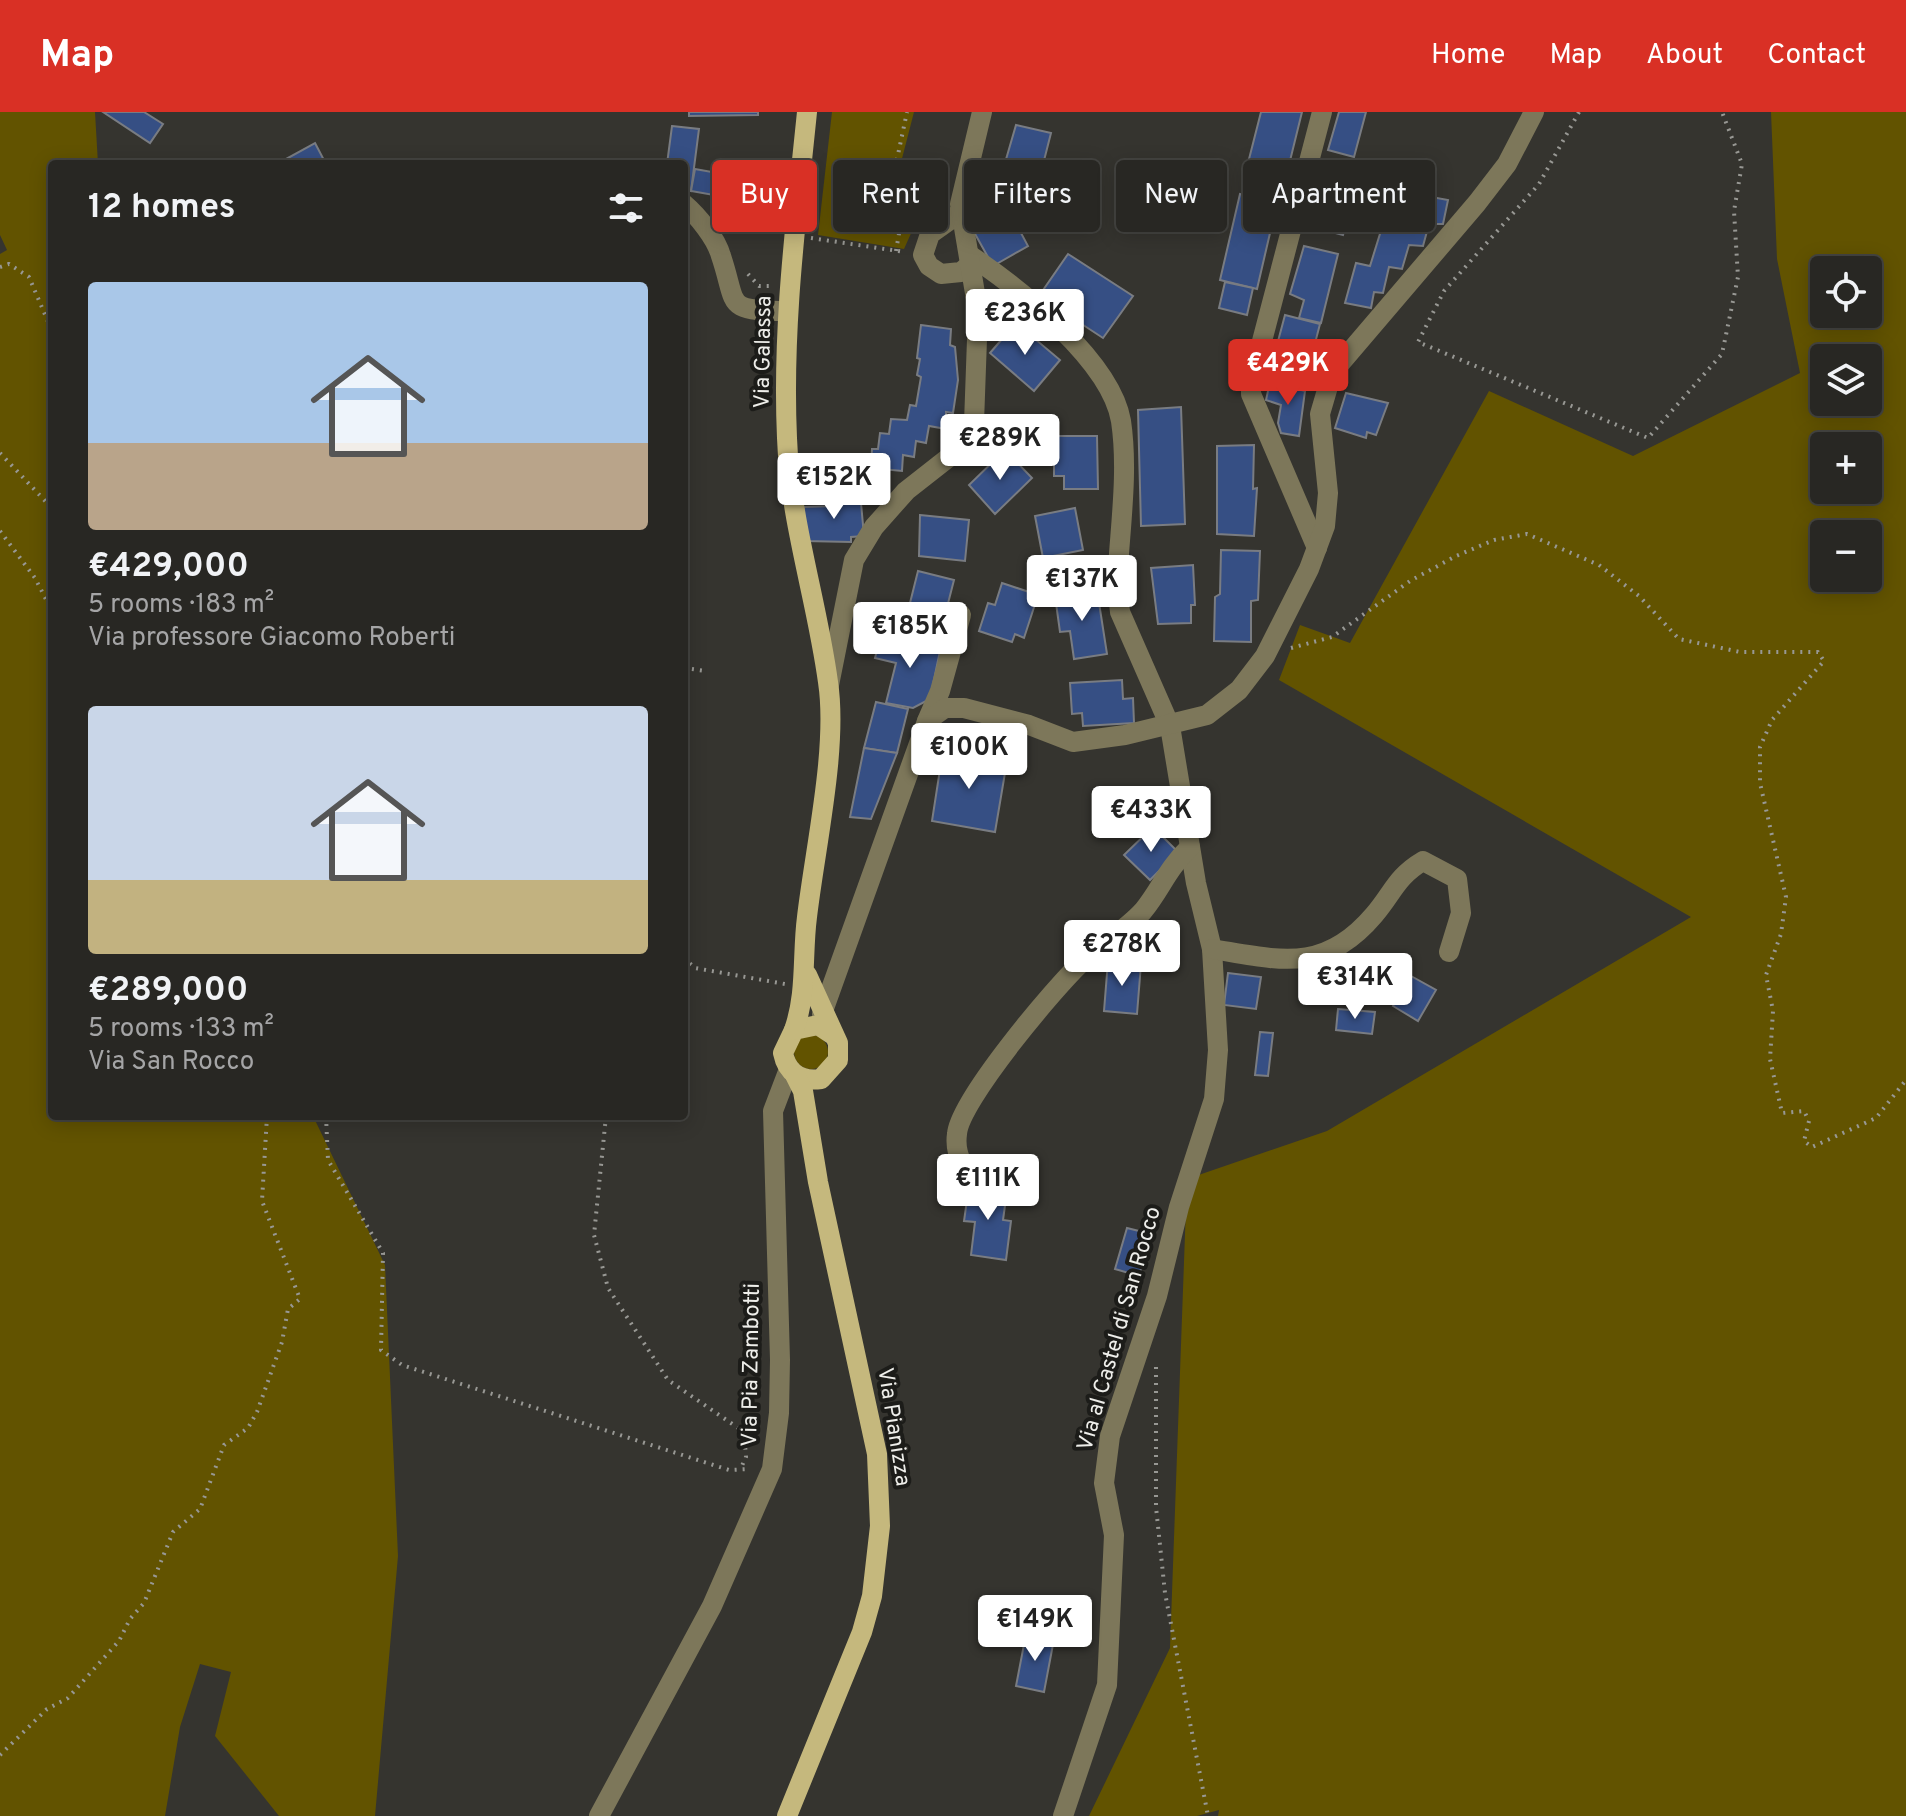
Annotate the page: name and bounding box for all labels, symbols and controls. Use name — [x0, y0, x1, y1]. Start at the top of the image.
text: Map — [40, 32, 114, 81]
text: Home — [1431, 38, 1505, 74]
text: Map — [1549, 38, 1602, 74]
text: About — [1646, 38, 1723, 74]
text: Contact — [1767, 38, 1866, 74]
chip: Buy — [712, 160, 817, 232]
chip: Rent — [833, 160, 948, 232]
chip: Filters — [964, 160, 1100, 232]
chip: New — [1116, 160, 1227, 232]
chip: Apartment — [1243, 160, 1435, 232]
icon: filters — [604, 186, 648, 230]
text: 12 homes — [88, 187, 235, 230]
map controls — [1810, 256, 1882, 592]
button: locate — [1810, 256, 1882, 328]
pin: €236K — [969, 289, 1081, 357]
street label: Via Galassa — [750, 295, 778, 409]
text: €236K — [984, 298, 1066, 331]
icon: home — [296, 334, 440, 478]
pin: €429K — [1232, 339, 1344, 407]
button: layers — [1810, 344, 1882, 416]
text: €429K — [1246, 348, 1330, 381]
pin: €289K — [944, 414, 1056, 482]
text: €289K — [958, 423, 1042, 456]
button: + — [1810, 432, 1882, 504]
pin: €152K — [778, 453, 890, 521]
text: €152K — [795, 462, 873, 495]
button: − — [1810, 520, 1882, 592]
text: €429,000 — [88, 546, 249, 589]
pin: €137K — [1026, 555, 1138, 623]
text: €137K — [1045, 564, 1119, 597]
text: 5 rooms · 183 m² — [88, 589, 274, 622]
pin: €185K — [854, 602, 966, 670]
text: €185K — [871, 611, 949, 644]
text: Via professore Giacomo Roberti — [88, 622, 455, 655]
pin: €100K — [913, 723, 1025, 791]
text: €100K — [929, 732, 1009, 765]
icon: home — [296, 758, 440, 902]
pin: €433K — [1095, 786, 1207, 854]
text: €433K — [1110, 795, 1192, 828]
pin: €278K — [1066, 920, 1178, 988]
text: €278K — [1082, 929, 1162, 962]
pin: €314K — [1299, 953, 1411, 1021]
text: €314K — [1316, 962, 1394, 995]
text: €289,000 — [88, 970, 248, 1013]
text: 5 rooms · 133 m² — [88, 1013, 274, 1046]
text: Via San Rocco — [88, 1046, 254, 1079]
pin: €111K — [932, 1154, 1044, 1222]
text: €111K — [955, 1163, 1021, 1196]
street label: Via al Castel di San Rocco — [1072, 1204, 1168, 1454]
street label: Via Pia Zambotti — [737, 1283, 767, 1447]
street label: Via Pianizza — [870, 1366, 916, 1488]
pin: €149K — [979, 1595, 1091, 1663]
text: €149K — [996, 1604, 1074, 1637]

